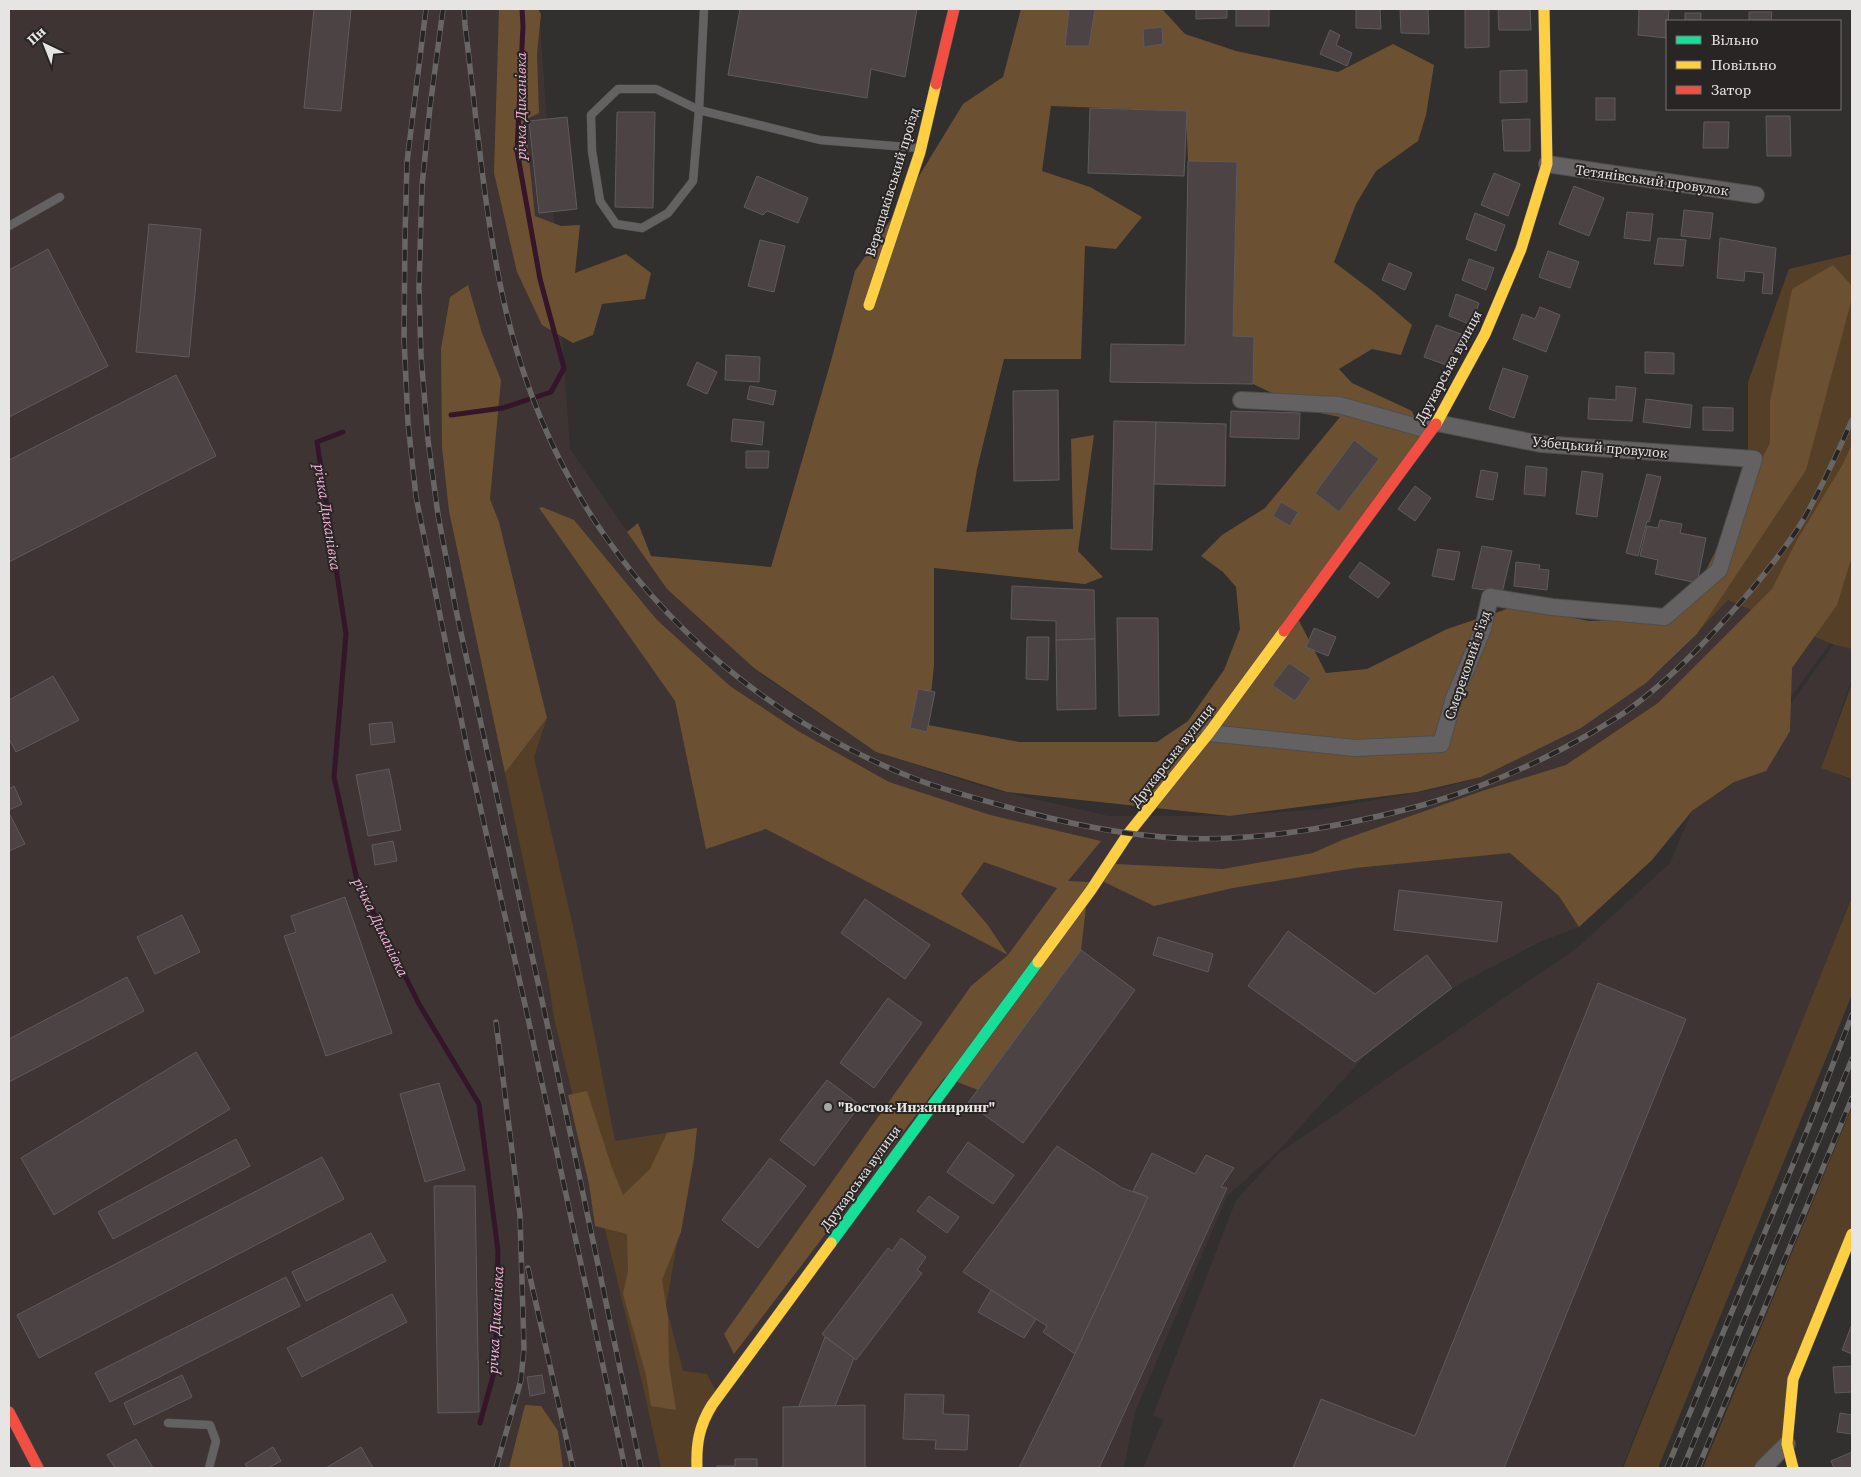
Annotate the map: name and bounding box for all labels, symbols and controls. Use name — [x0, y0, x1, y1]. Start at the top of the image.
north arrow — [20, 20, 70, 70]
legend — [1666, 20, 1841, 110]
text: Пн — [22, 21, 50, 49]
text: Вільно — [1711, 29, 1759, 50]
water label: річка Диканівка — [510, 52, 531, 162]
text: Повільно — [1711, 54, 1777, 75]
text: Затор — [1711, 79, 1752, 100]
street label: Верещаківський проїзд — [860, 105, 924, 259]
street label: Тетянівський провулок — [1574, 159, 1730, 201]
street label: Друкарська вулиця — [1410, 307, 1486, 427]
street label: Узбецький провулок — [1532, 431, 1669, 463]
water label: річка Диканівка — [309, 460, 347, 572]
street label: Смерековий в'їзд — [1439, 608, 1495, 722]
street label: Друкарська вулиця — [1125, 699, 1219, 811]
water label: річка Диканівка — [347, 872, 414, 980]
place label: "Восток-Инжиниринг" — [838, 1097, 995, 1117]
marker: "Восток-Инжиниринг" — [822, 1101, 834, 1113]
street label: Друкарська вулиця — [815, 1121, 905, 1235]
water label: річка Диканівка — [482, 1266, 508, 1376]

